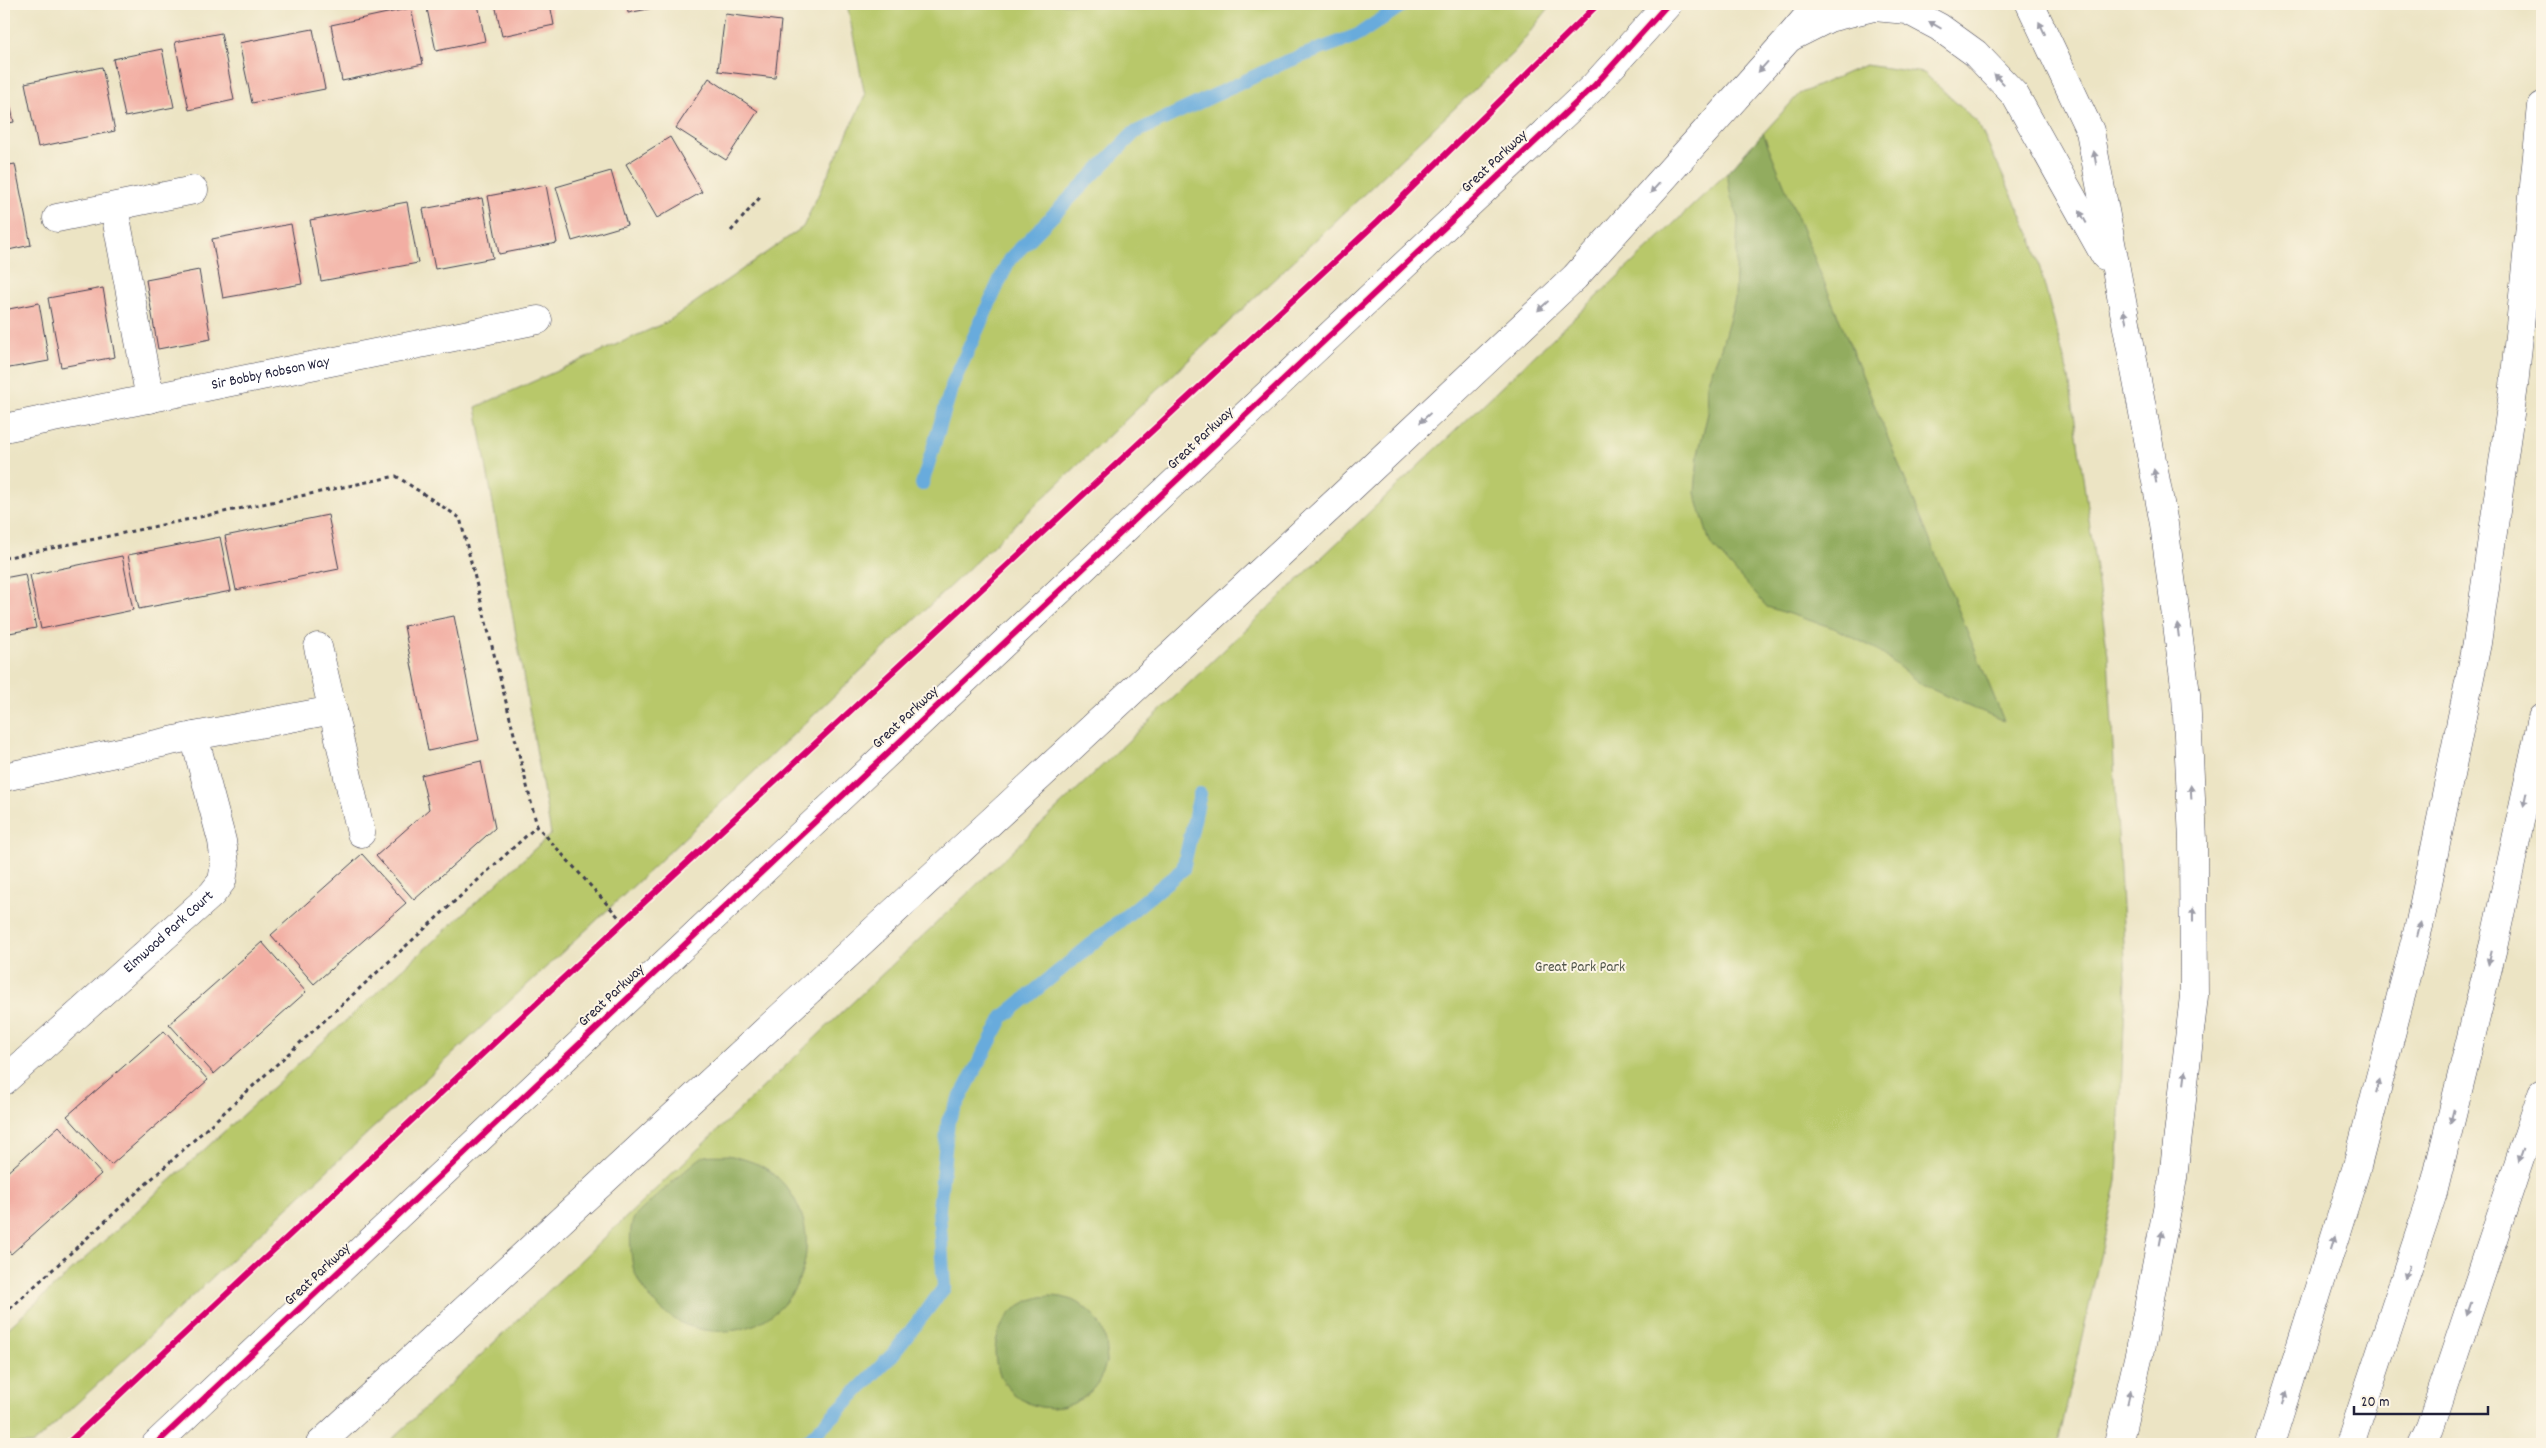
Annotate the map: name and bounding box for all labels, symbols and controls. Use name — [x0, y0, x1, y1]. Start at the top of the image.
one-way arrow — [1928, 21, 1943, 29]
one-way arrow — [2038, 21, 2046, 35]
one-way arrow — [1757, 61, 1769, 73]
one-way arrow — [1994, 73, 2006, 85]
street label: Great Parkway — [1457, 125, 1534, 199]
one-way arrow — [2090, 150, 2098, 166]
one-way arrow — [1649, 182, 1660, 195]
one-way arrow — [2079, 211, 2088, 224]
one-way arrow — [1538, 300, 1550, 312]
one-way arrow — [2120, 308, 2128, 324]
street label: Sir Bobby Robson Way — [209, 351, 333, 397]
street label: Great Parkway — [1163, 402, 1240, 476]
one-way arrow — [1419, 412, 1431, 424]
one-way arrow — [2151, 468, 2159, 484]
one-way arrow — [2173, 622, 2181, 638]
street label: Great Parkway — [868, 681, 945, 755]
one-way arrow — [2186, 783, 2194, 799]
one-way arrow — [2521, 792, 2529, 807]
street label: Elmwood Park Court — [119, 886, 220, 979]
one-way arrow — [2189, 907, 2197, 923]
one-way arrow — [2415, 922, 2423, 937]
one-way arrow — [2486, 951, 2494, 966]
park label: Great Park Park — [1535, 957, 1625, 979]
street label: Great Parkway — [574, 959, 651, 1033]
one-way arrow — [2181, 1069, 2189, 1085]
one-way arrow — [2374, 1079, 2382, 1094]
one-way arrow — [2448, 1109, 2456, 1124]
one-way arrow — [2517, 1148, 2524, 1163]
one-way arrow — [2158, 1229, 2166, 1245]
one-way arrow — [2330, 1235, 2338, 1250]
street label: Great Parkway — [280, 1238, 357, 1312]
one-way arrow — [2403, 1265, 2410, 1280]
one-way arrow — [2465, 1302, 2473, 1317]
scale bar — [2354, 1383, 2487, 1415]
one-way arrow — [2125, 1389, 2133, 1404]
one-way arrow — [2281, 1390, 2289, 1405]
text: 20 m — [2361, 1392, 2389, 1414]

